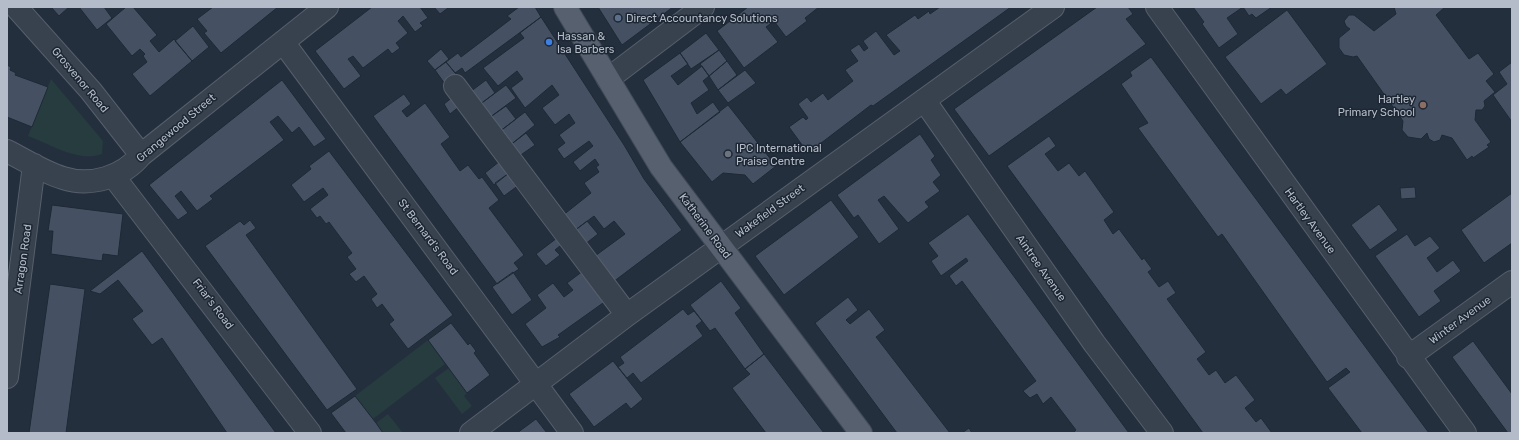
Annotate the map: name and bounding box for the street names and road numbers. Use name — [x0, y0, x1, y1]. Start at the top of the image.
street label: Grosvenor Road — [49, 45, 111, 115]
street label: Grangewood Street — [134, 91, 219, 165]
street label: Wakefield Street — [733, 181, 808, 240]
street label: Hartley Avenue — [1282, 186, 1338, 256]
street label: Katherine Road — [676, 191, 734, 261]
street label: St Bernard's Road — [395, 197, 461, 277]
street label: Arragon Road — [12, 223, 34, 295]
street label: Aintree Avenue — [1013, 232, 1069, 304]
street label: Friar's Road — [190, 276, 236, 332]
street label: Winter Avenue — [1426, 293, 1494, 347]

